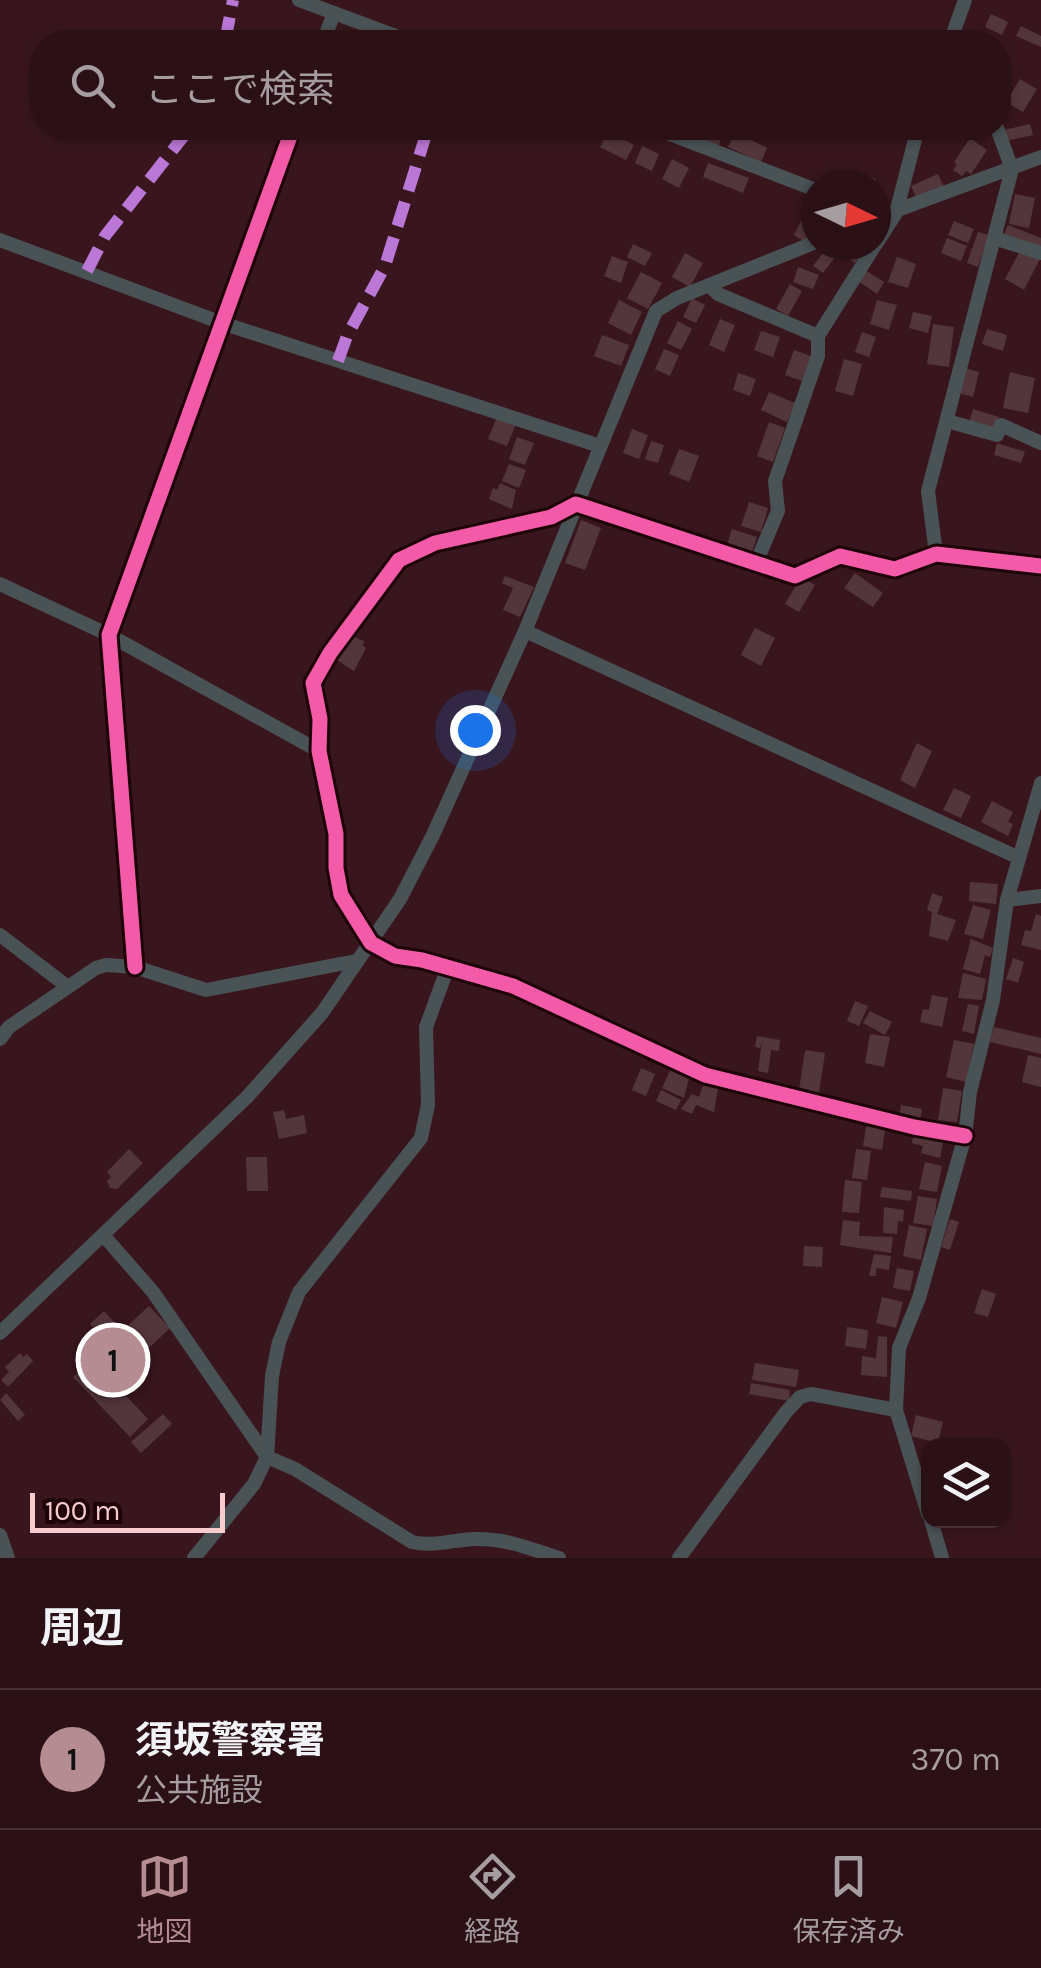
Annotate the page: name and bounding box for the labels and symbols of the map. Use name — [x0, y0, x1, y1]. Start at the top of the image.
north arrow — [801, 170, 891, 260]
your location — [450, 705, 501, 756]
pin: 1 — [80, 1322, 146, 1398]
scale bar — [30, 1488, 225, 1532]

